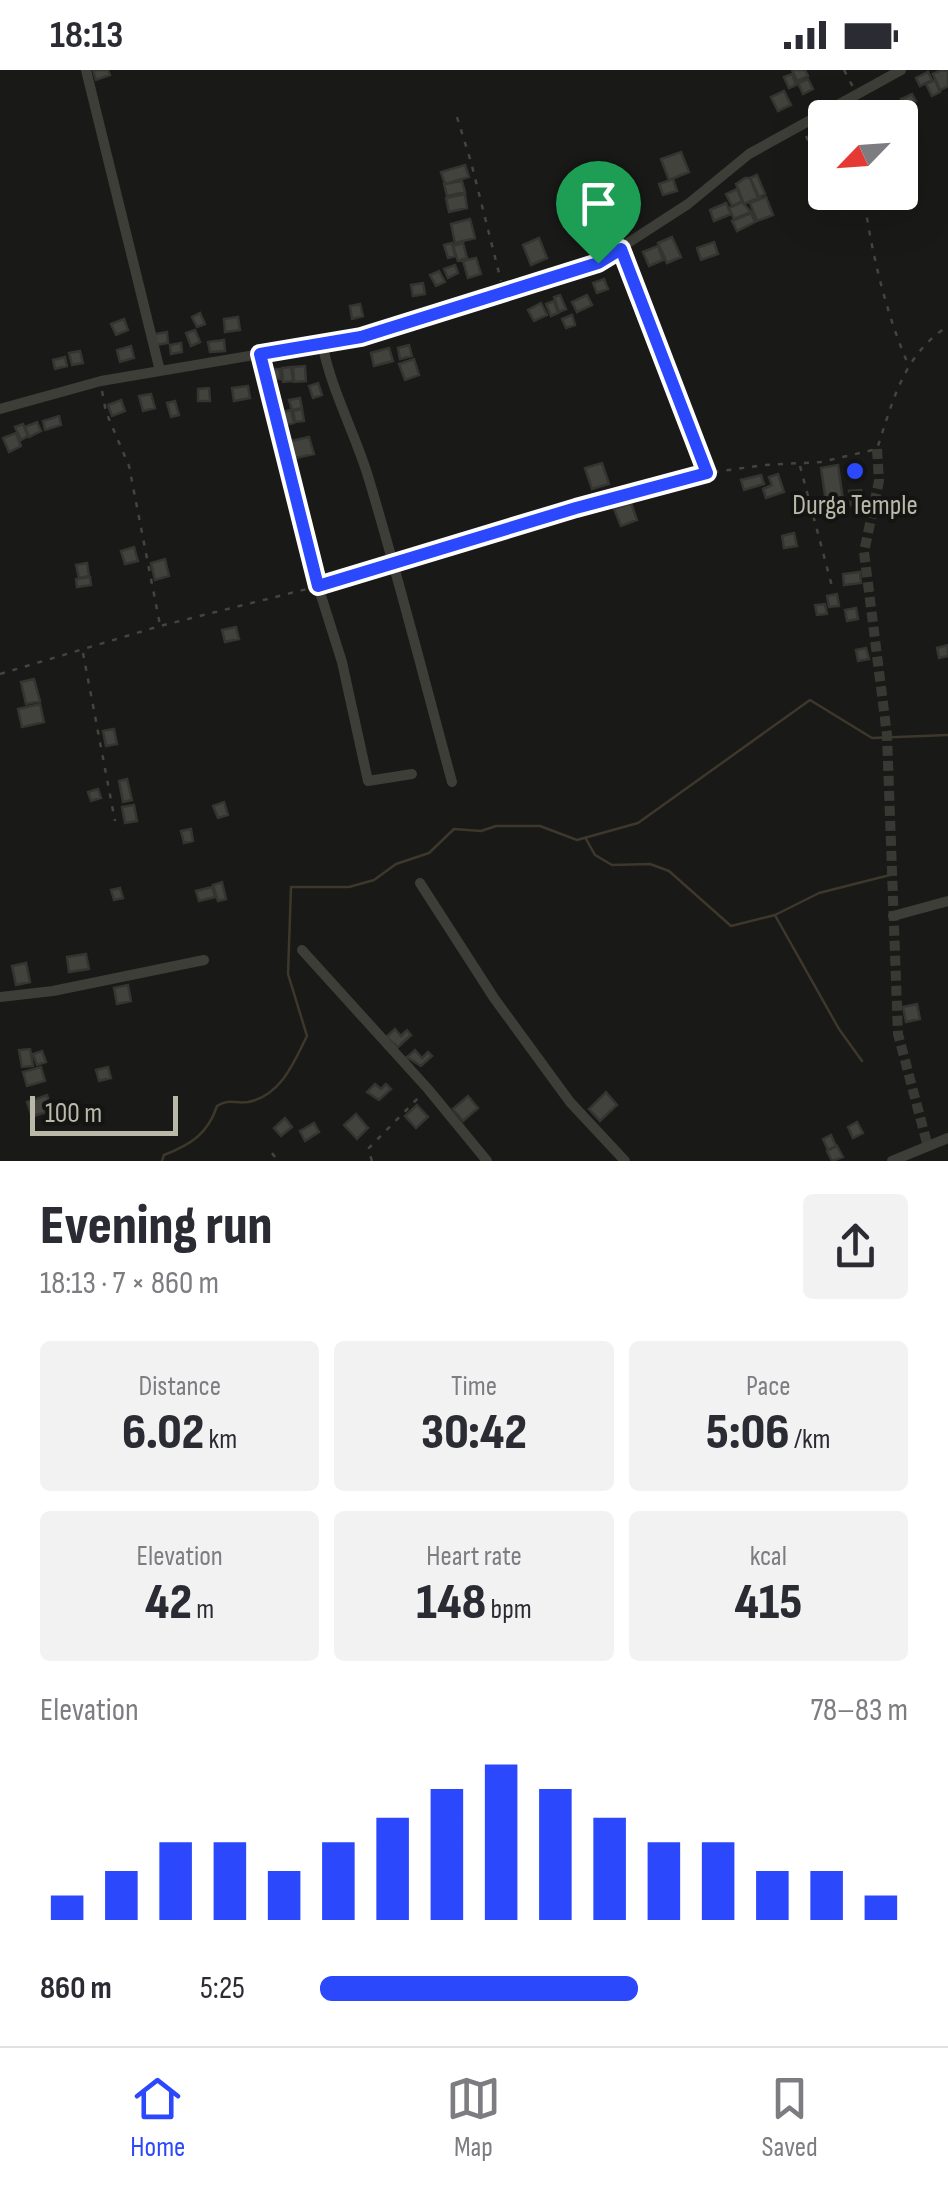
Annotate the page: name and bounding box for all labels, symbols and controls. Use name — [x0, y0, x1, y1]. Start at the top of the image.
text: 18:13 — [50, 13, 123, 58]
north arrow — [808, 100, 918, 210]
map controls — [808, 100, 918, 210]
pin — [556, 161, 641, 264]
icon: arrive — [571, 176, 626, 231]
marker: Durga Temple — [844, 460, 866, 482]
place label: Durga Temple — [792, 489, 918, 522]
scale bar — [30, 1091, 178, 1136]
text: 100 m — [45, 1097, 102, 1130]
text: Evening run — [40, 1193, 273, 1260]
button: share — [803, 1194, 908, 1299]
text: 18:13 · 7 × 860 m — [40, 1264, 219, 1303]
text: Distance — [138, 1370, 221, 1403]
text: Time — [451, 1370, 497, 1403]
text: Pace — [746, 1370, 791, 1403]
text: 6.02 — [122, 1403, 204, 1463]
text: 30:42 — [421, 1403, 527, 1463]
text: 5:06 — [706, 1403, 790, 1463]
text: km — [204, 1423, 237, 1456]
text: /km — [790, 1423, 831, 1456]
text: Elevation — [136, 1540, 223, 1573]
text: Heart rate — [426, 1540, 522, 1573]
text: kcal — [750, 1540, 787, 1573]
text: 42 — [145, 1573, 192, 1633]
text: 148 — [416, 1573, 486, 1633]
text: 415 — [734, 1573, 802, 1633]
text: m — [192, 1593, 214, 1626]
text: bpm — [486, 1593, 532, 1626]
text: Elevation — [40, 1691, 139, 1730]
text: 78–83 m — [810, 1691, 908, 1730]
text: 860 m — [40, 1969, 112, 2008]
text: 5:25 — [200, 1969, 245, 2008]
tab: Home — [130, 2071, 185, 2164]
tab: Map — [446, 2071, 501, 2164]
tab: Saved — [762, 2071, 818, 2164]

